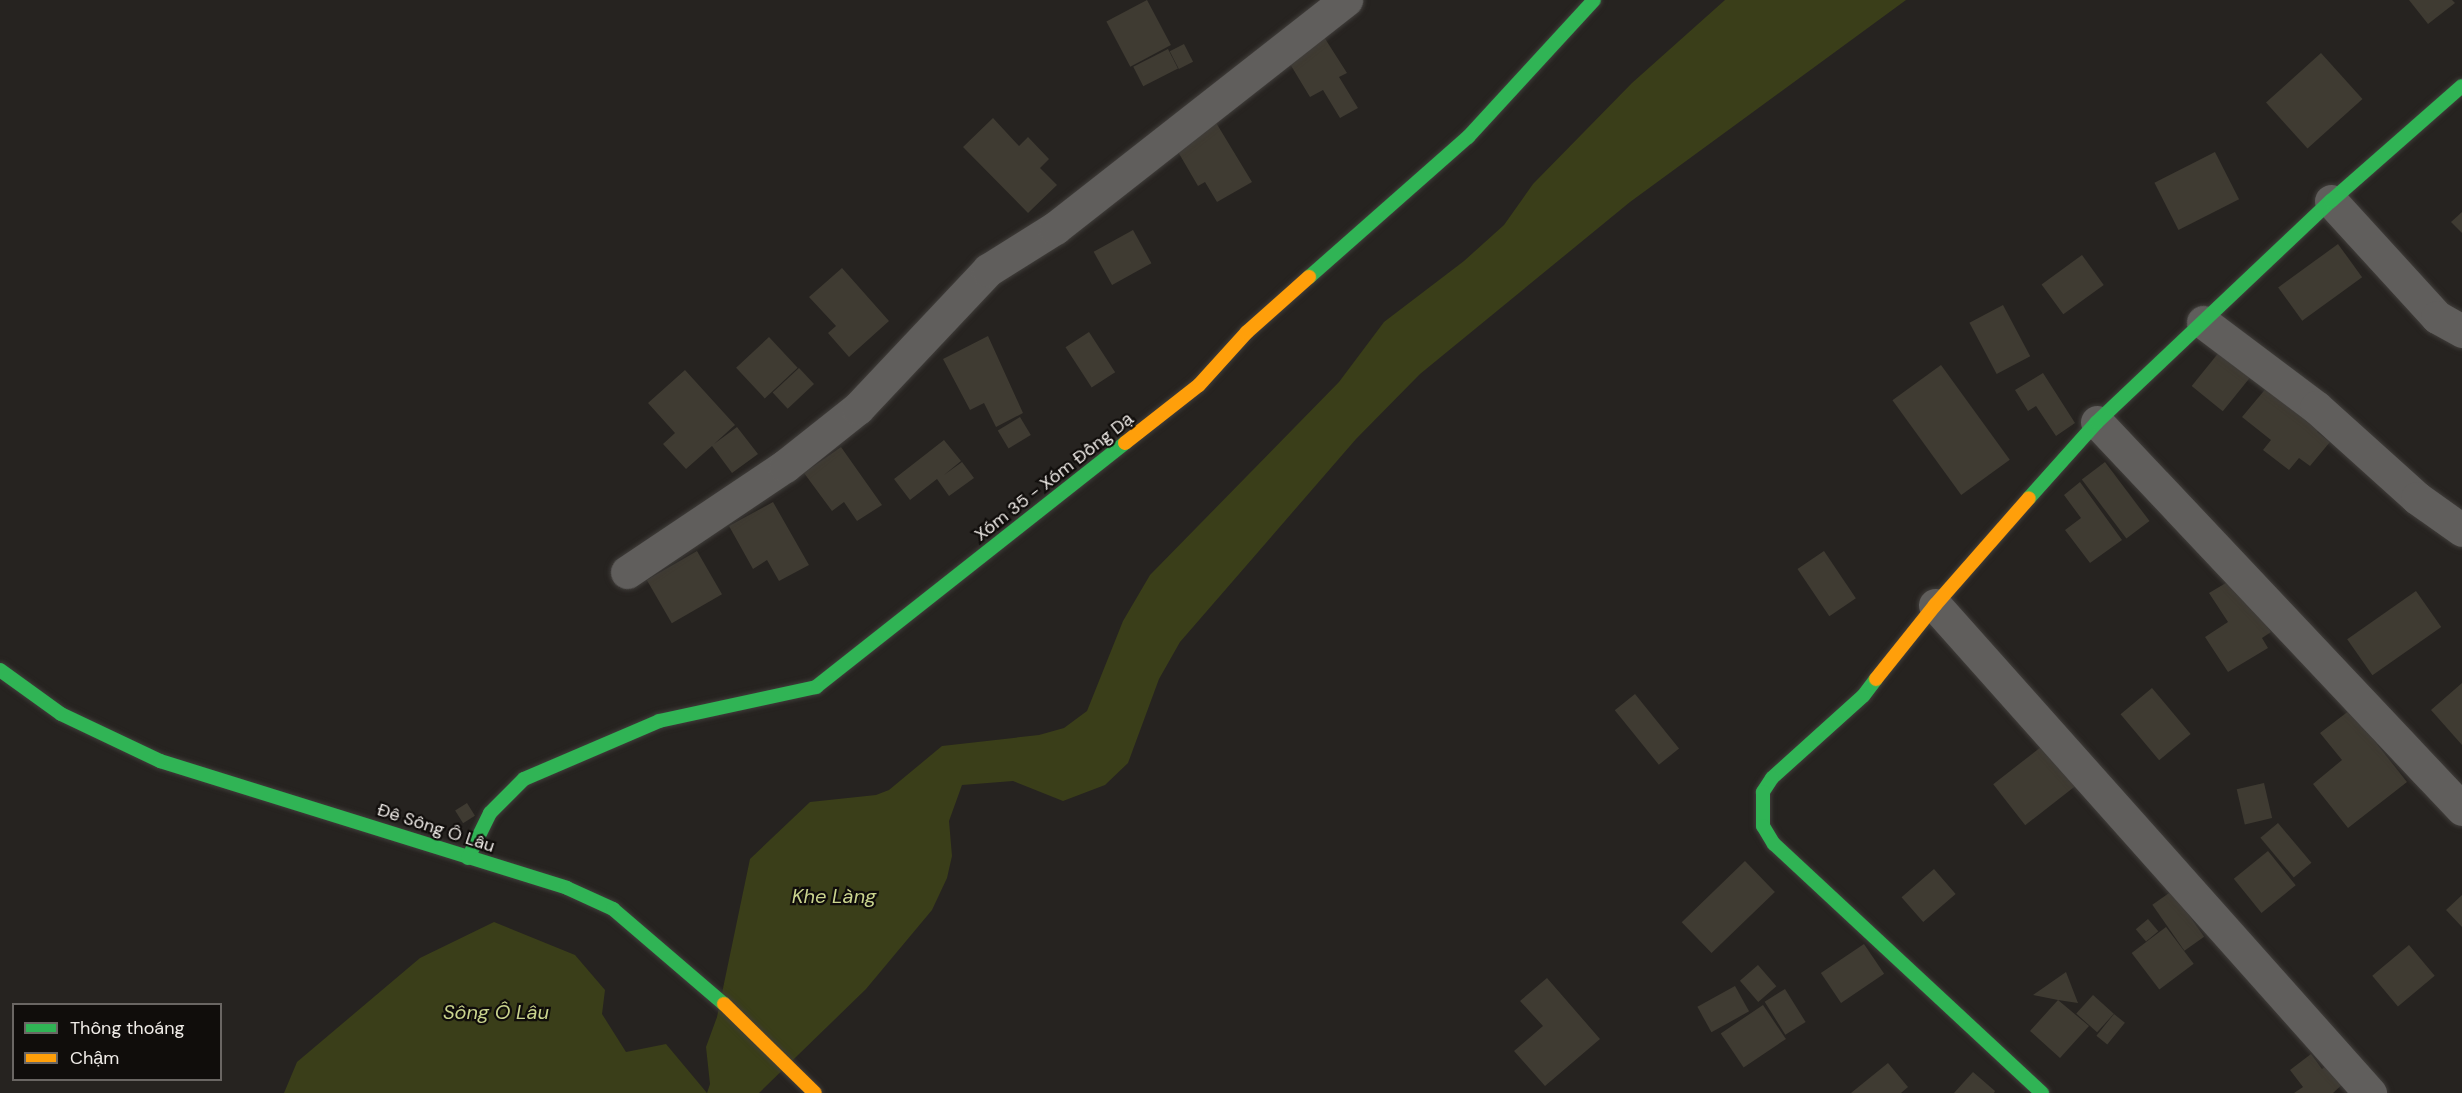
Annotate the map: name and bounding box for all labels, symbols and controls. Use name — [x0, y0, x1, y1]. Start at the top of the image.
street label: Xóm 35 - Xóm Đồng Dạ — [970, 408, 1138, 546]
street label: Đê Sông Ô Lâu — [374, 799, 498, 857]
water label: Khe Làng — [792, 884, 876, 908]
water label: Sông Ô Lâu — [443, 1000, 549, 1024]
legend — [12, 1003, 222, 1081]
text: Thông thoáng — [70, 1016, 185, 1040]
text: Chậm — [70, 1046, 119, 1070]

